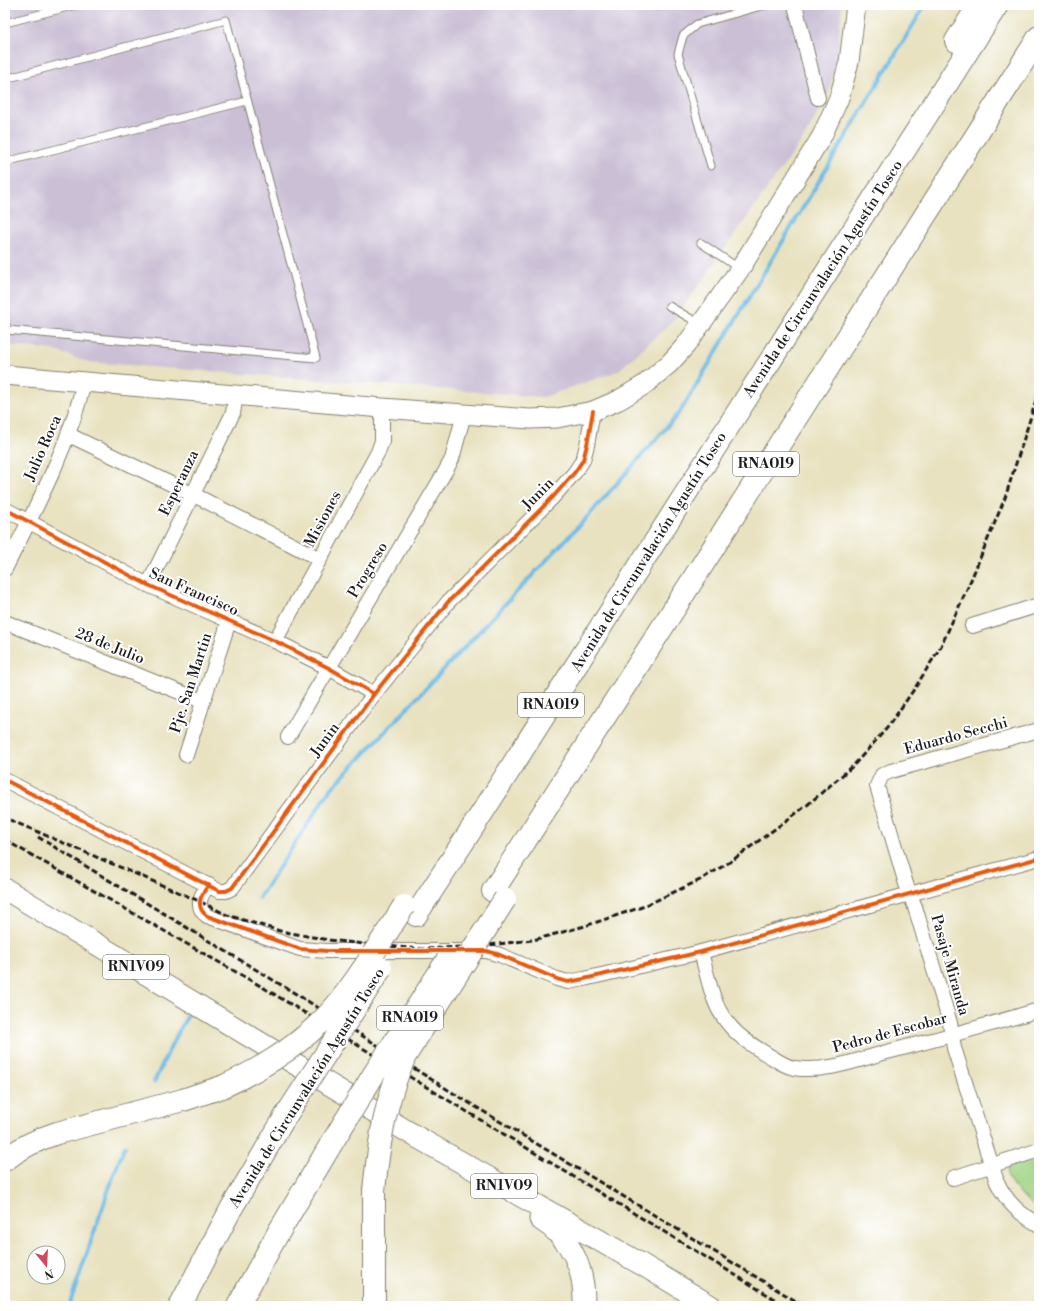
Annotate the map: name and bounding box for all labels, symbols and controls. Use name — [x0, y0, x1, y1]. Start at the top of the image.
street label: Avenida de Circunvalación Agustín Tosco — [738, 157, 907, 402]
street label: Julio Roca — [20, 412, 66, 485]
street label: Avenida de Circunvalación Agustín Tosco — [566, 428, 731, 676]
street label: Esperanza — [155, 447, 203, 519]
road number: RNA019 — [733, 452, 799, 476]
street label: Junin — [517, 474, 558, 515]
street label: Misiones — [300, 487, 346, 551]
street label: Progreso — [344, 539, 392, 601]
street label: San Francisco — [146, 564, 242, 620]
street label: 28 de Julio — [73, 624, 147, 668]
street label: Pje. San Martin — [166, 630, 216, 736]
road number: RNA019 — [518, 693, 584, 717]
street label: Eduardo Secchi — [902, 713, 1010, 759]
street label: Junin — [306, 719, 344, 762]
street label: Pasaje Miranda — [927, 912, 974, 1018]
road number: RN1V09 — [103, 955, 169, 979]
street label: Avenida de Circunvalación Agustín Tosco — [224, 964, 389, 1212]
road number: RNA019 — [377, 1006, 443, 1030]
street label: Pedro de Escobar — [831, 1008, 950, 1057]
road number: RN1V09 — [471, 1174, 537, 1198]
north arrow — [26, 1245, 66, 1285]
text: N — [42, 1266, 55, 1282]

